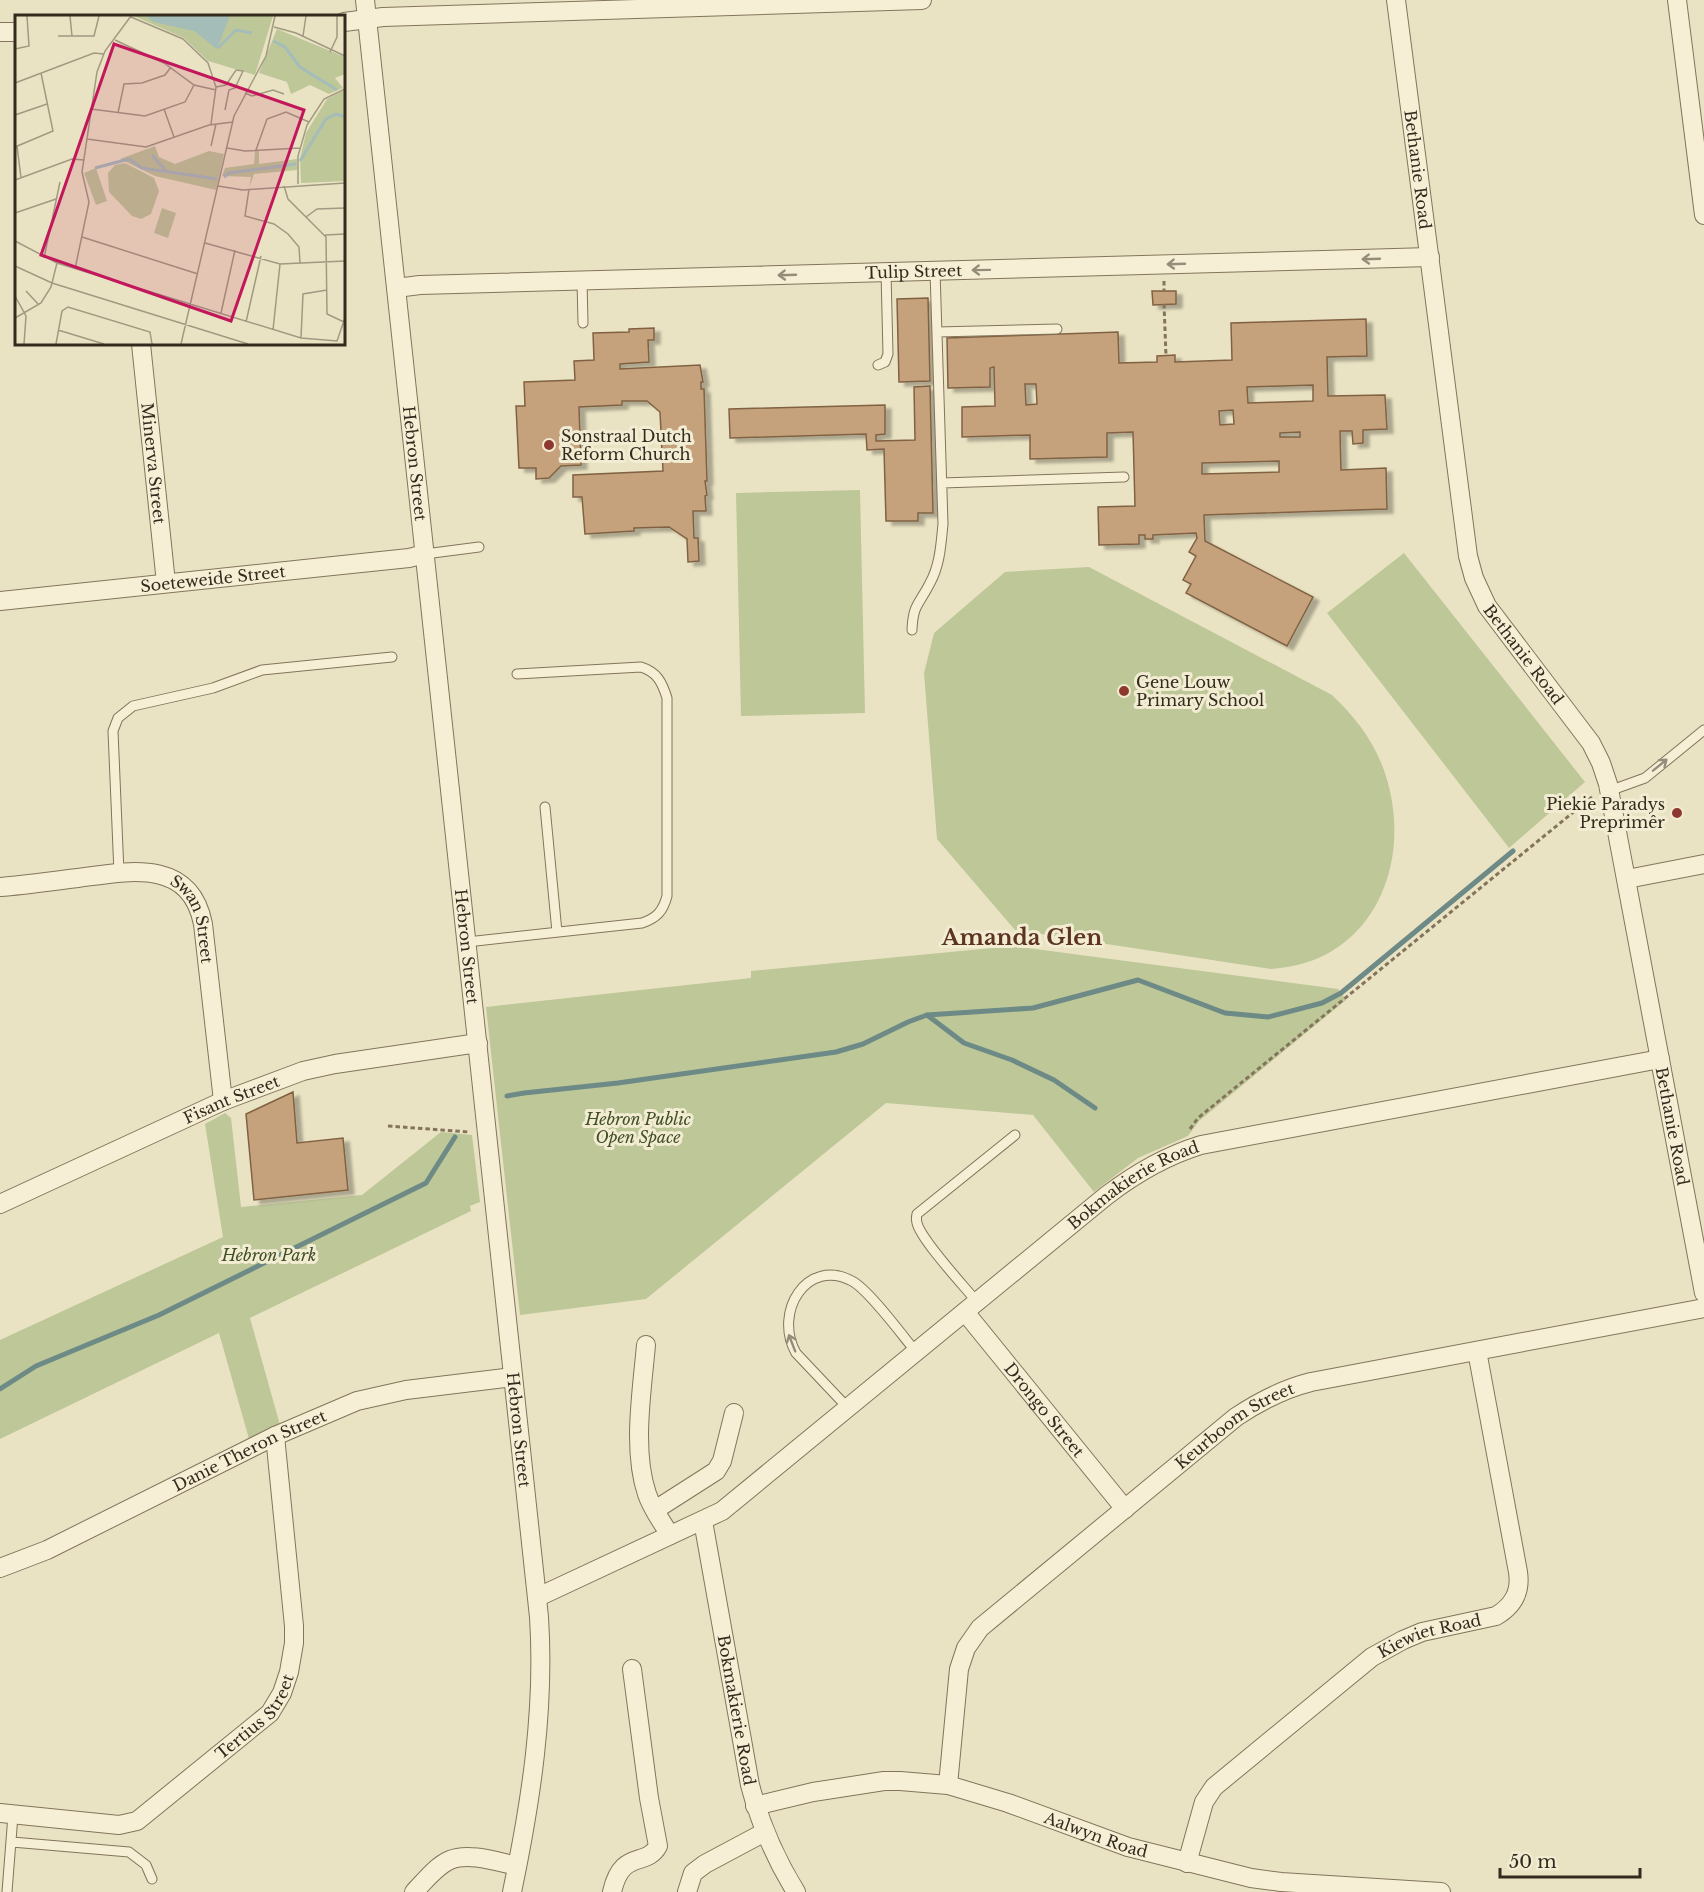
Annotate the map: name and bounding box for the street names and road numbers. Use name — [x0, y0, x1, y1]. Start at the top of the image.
street label: Bethanie Road — [1400, 109, 1436, 231]
street label: Tulip Street — [865, 260, 962, 283]
street label: Minerva Street — [137, 402, 170, 525]
street label: Hebron Street — [399, 405, 431, 522]
street label: Soeteweide Street — [139, 561, 286, 596]
street label: Bethanie Road — [1479, 600, 1568, 708]
street label: Swan Street — [167, 870, 217, 964]
street label: Hebron Street — [451, 888, 483, 1005]
street label: Bethanie Road — [1652, 1065, 1694, 1187]
street label: Fisant Street — [180, 1071, 282, 1128]
street label: Bokmakierie Road — [1063, 1136, 1202, 1234]
street label: Drongo Street — [1000, 1359, 1089, 1461]
street label: Hebron Street — [503, 1371, 535, 1488]
street label: Keurboom Street — [1171, 1378, 1297, 1473]
street label: Danie Theron Street — [169, 1405, 329, 1495]
street label: Kiewiet Road — [1374, 1609, 1483, 1662]
street label: Bokmakierie Road — [713, 1633, 760, 1787]
street label: Tertius Street — [211, 1671, 298, 1763]
street label: Aalwyn Road — [1041, 1807, 1150, 1862]

